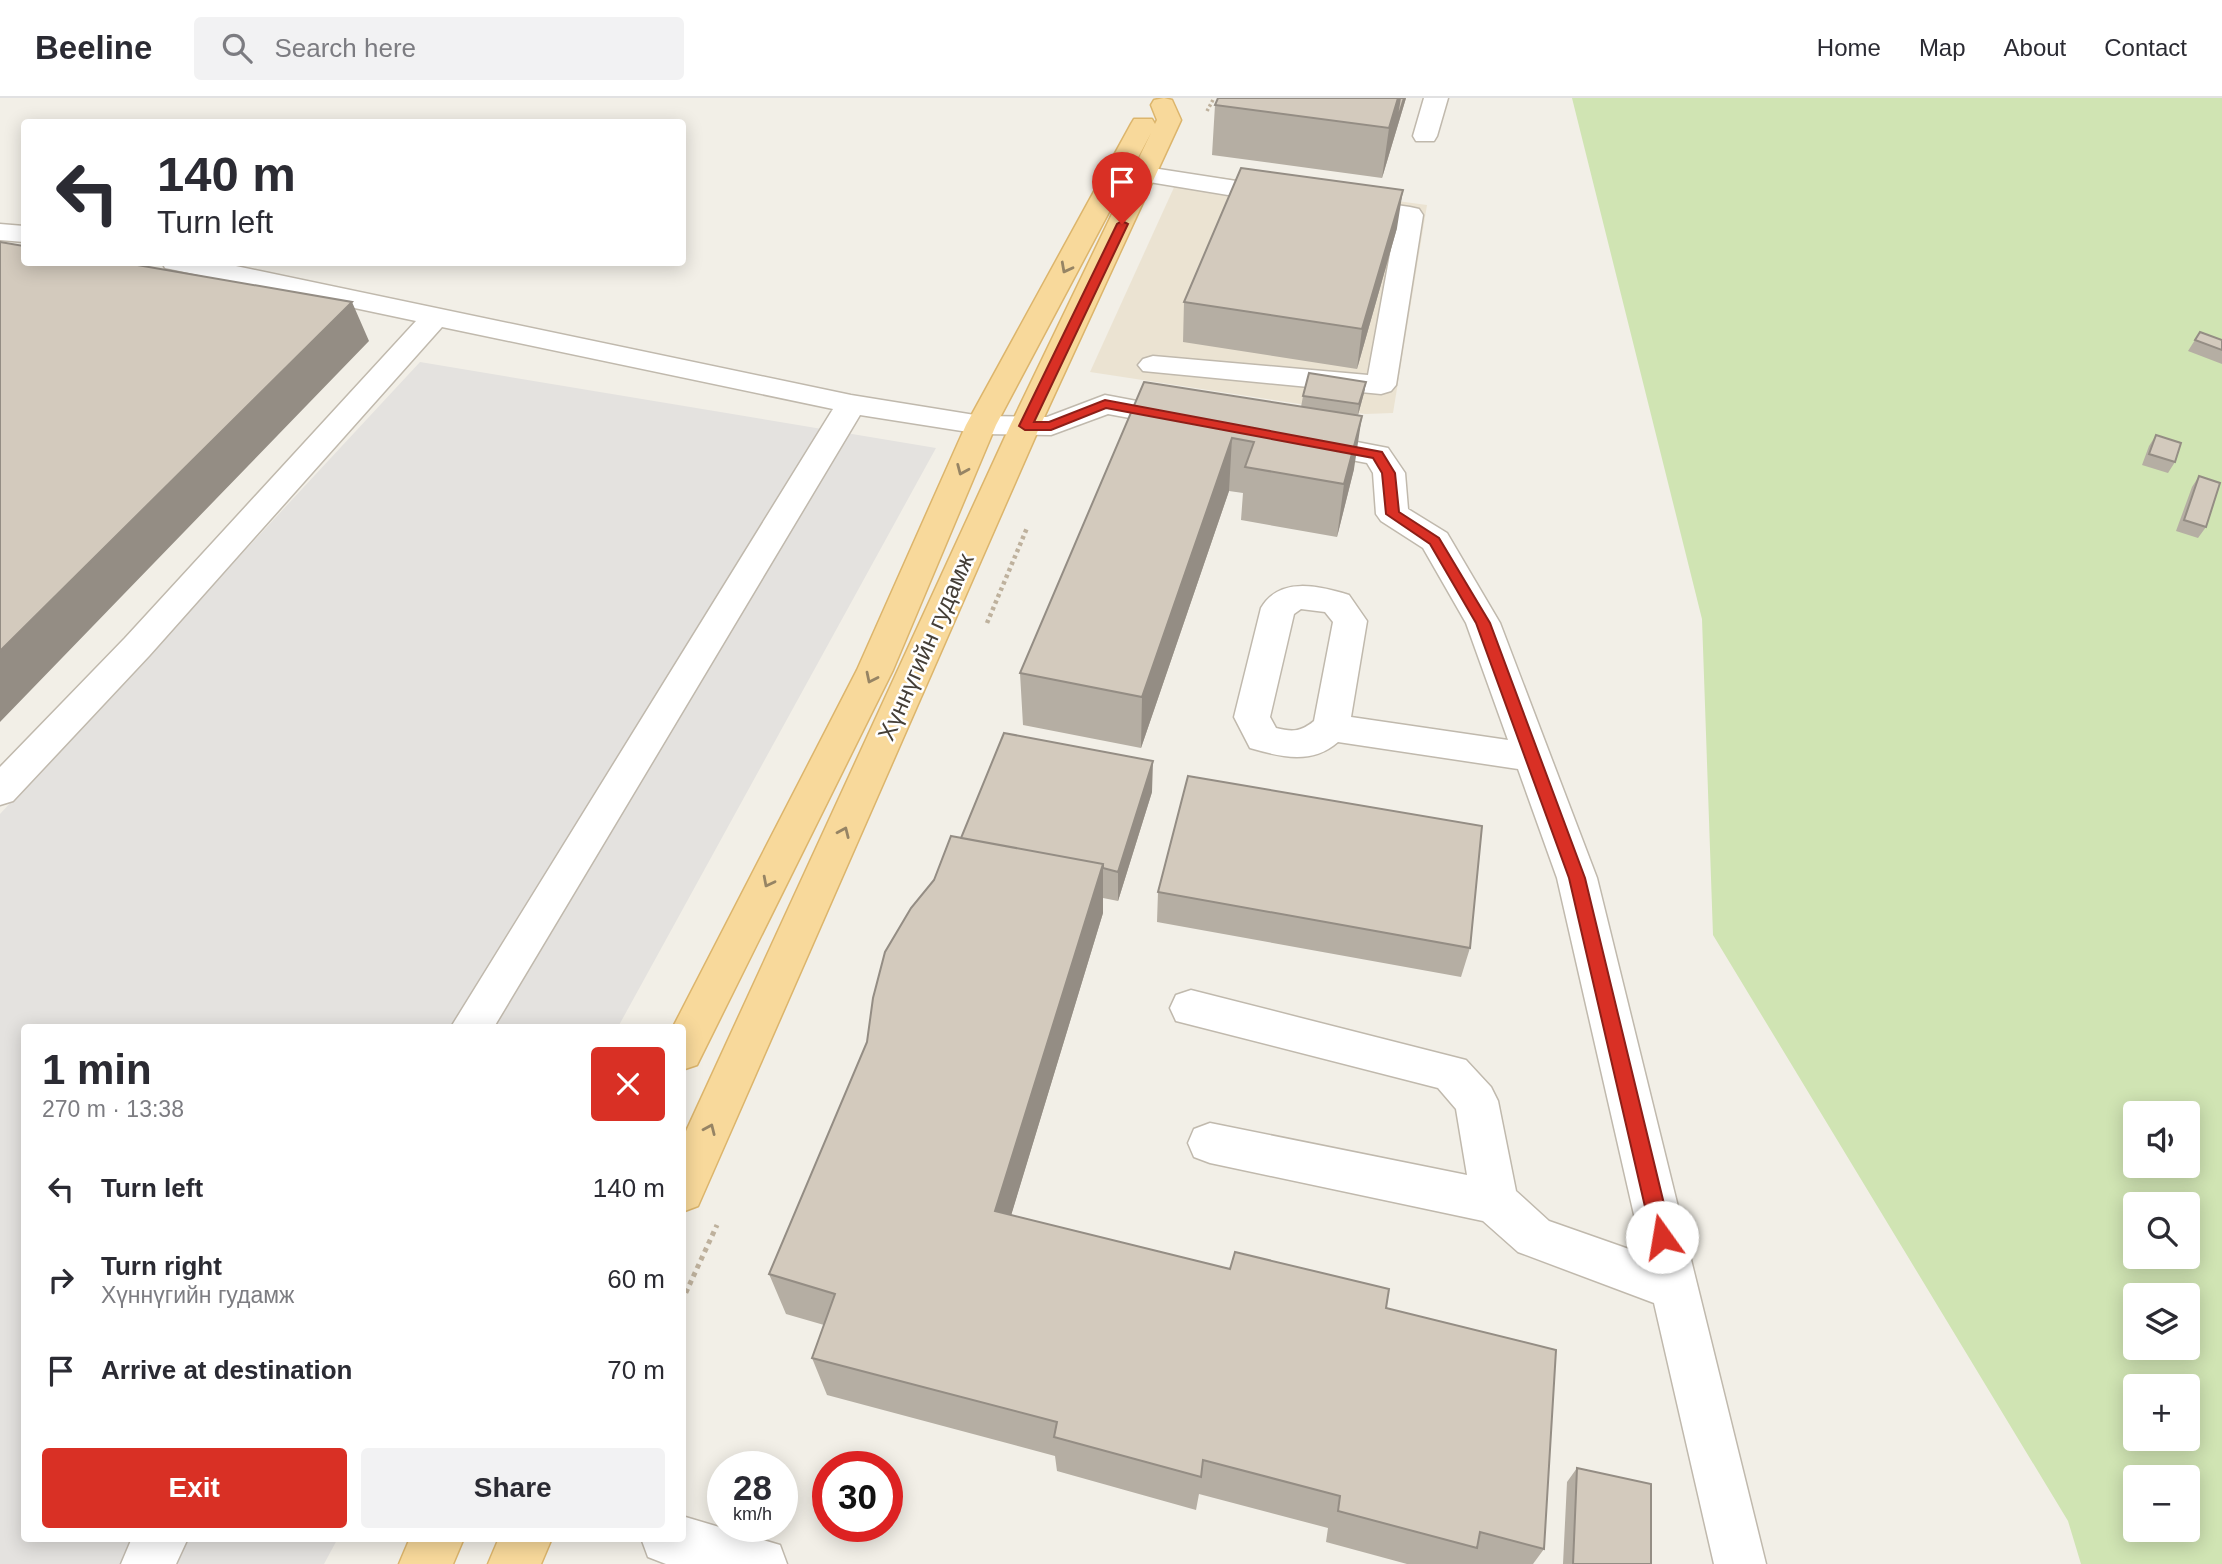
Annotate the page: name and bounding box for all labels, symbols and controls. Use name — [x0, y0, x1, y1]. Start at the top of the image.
search box — [194, 17, 684, 80]
text: Beeline — [35, 29, 152, 66]
icon: search — [218, 29, 256, 67]
text: Search here — [274, 33, 416, 63]
text: Home — [1817, 34, 1881, 61]
text: Map — [1919, 34, 1966, 61]
text: About — [2004, 34, 2066, 61]
text: Contact — [2104, 34, 2187, 61]
icon: left — [42, 147, 133, 238]
text: 140 m — [157, 147, 296, 201]
pin — [1092, 152, 1152, 224]
icon: arrive — [1103, 163, 1141, 201]
text: Turn left — [157, 204, 273, 240]
one-way arrow — [1061, 261, 1074, 273]
one-way arrow — [956, 463, 970, 475]
street label: Хүннүгийн гудамж — [872, 549, 979, 744]
one-way arrow — [865, 671, 879, 683]
one-way arrow — [836, 826, 850, 839]
one-way arrow — [763, 875, 777, 887]
text: 1 min — [42, 1046, 152, 1093]
button: close — [591, 1047, 665, 1121]
text: 270 m · 13:38 — [42, 1096, 184, 1122]
map controls — [2123, 1101, 2200, 1542]
button: sound — [2123, 1101, 2200, 1178]
one-way arrow — [702, 1123, 716, 1136]
icon: left — [42, 1170, 80, 1208]
text: Turn left — [101, 1173, 203, 1203]
text: 140 m — [593, 1173, 665, 1203]
button: search — [2123, 1192, 2200, 1269]
position arrow — [1625, 1200, 1699, 1274]
text: Turn right — [101, 1251, 222, 1281]
icon: right — [42, 1261, 80, 1299]
text: 60 m — [607, 1264, 665, 1294]
text: Хүннүгийн гудамж — [101, 1282, 294, 1308]
button: layers — [2123, 1283, 2200, 1360]
icon: arrive — [42, 1352, 80, 1390]
text: Arrive at destination — [101, 1355, 352, 1385]
text: 70 m — [607, 1355, 665, 1385]
button: + — [2123, 1374, 2200, 1451]
button: Exit — [42, 1448, 347, 1528]
button: Share — [361, 1448, 665, 1528]
speed limit sign: 30 — [812, 1451, 903, 1542]
button: − — [2123, 1465, 2200, 1542]
text: 28 — [733, 1468, 772, 1507]
text: km/h — [733, 1504, 772, 1524]

